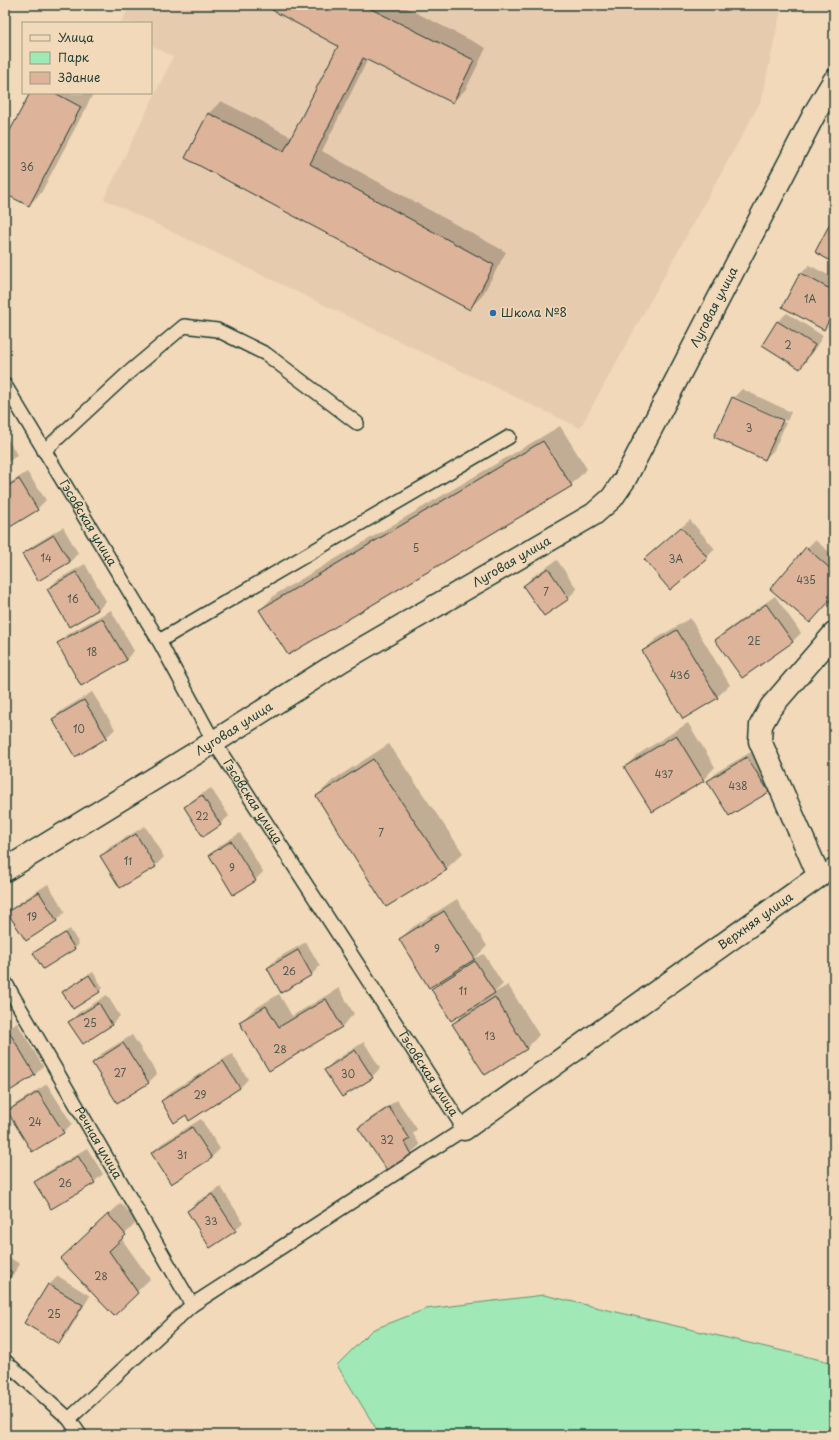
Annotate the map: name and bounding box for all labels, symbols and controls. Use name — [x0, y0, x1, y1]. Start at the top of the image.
legend — [22, 22, 152, 94]
text: Улица — [58, 28, 94, 46]
text: Парк — [58, 48, 90, 66]
text: Здание — [58, 68, 100, 86]
house number: 36 — [20, 159, 34, 174]
street label: Луговая улица — [685, 263, 742, 350]
house number: 1А — [804, 291, 816, 306]
place label: Школа №8 — [501, 303, 567, 321]
marker: Школа №8 — [488, 308, 498, 318]
house number: 2 — [784, 337, 792, 352]
house number: 3 — [746, 420, 752, 435]
street label: Гэсовская улица — [56, 476, 122, 569]
street label: Луговая улица — [468, 531, 554, 591]
house number: 5 — [413, 540, 419, 555]
house number: 14 — [40, 550, 52, 565]
house number: 3А — [669, 551, 683, 566]
house number: 435 — [796, 572, 816, 587]
house number: 7 — [543, 584, 549, 599]
house number: 16 — [67, 591, 79, 606]
house number: 2Е — [747, 633, 761, 648]
house number: 18 — [87, 644, 97, 659]
house number: 436 — [670, 667, 690, 682]
street label: Луговая улица — [191, 697, 276, 759]
house number: 10 — [73, 721, 85, 736]
street label: Гэсовская улица — [219, 755, 288, 848]
house number: 437 — [655, 766, 674, 781]
house number: 438 — [728, 778, 748, 793]
house number: 22 — [195, 808, 209, 823]
house number: 7 — [378, 825, 384, 840]
house number: 11 — [124, 853, 132, 868]
house number: 9 — [229, 860, 235, 875]
street label: Верхняя улица — [714, 887, 797, 953]
house number: 19 — [27, 909, 37, 924]
house number: 9 — [434, 941, 440, 956]
house number: 26 — [282, 963, 296, 978]
house number: 11 — [459, 983, 467, 998]
house number: 25 — [83, 1015, 97, 1030]
street label: Гэсовская улица — [395, 1027, 464, 1120]
house number: 13 — [484, 1028, 496, 1043]
house number: 28 — [273, 1041, 287, 1056]
house number: 27 — [114, 1065, 127, 1080]
house number: 30 — [341, 1066, 355, 1081]
house number: 29 — [194, 1087, 207, 1102]
street label: Речная улица — [71, 1103, 127, 1182]
house number: 24 — [28, 1114, 42, 1129]
house number: 32 — [380, 1132, 394, 1147]
house number: 31 — [177, 1147, 187, 1162]
house number: 26 — [58, 1175, 72, 1190]
house number: 33 — [204, 1213, 218, 1228]
house number: 28 — [94, 1268, 108, 1283]
house number: 25 — [47, 1306, 61, 1321]

